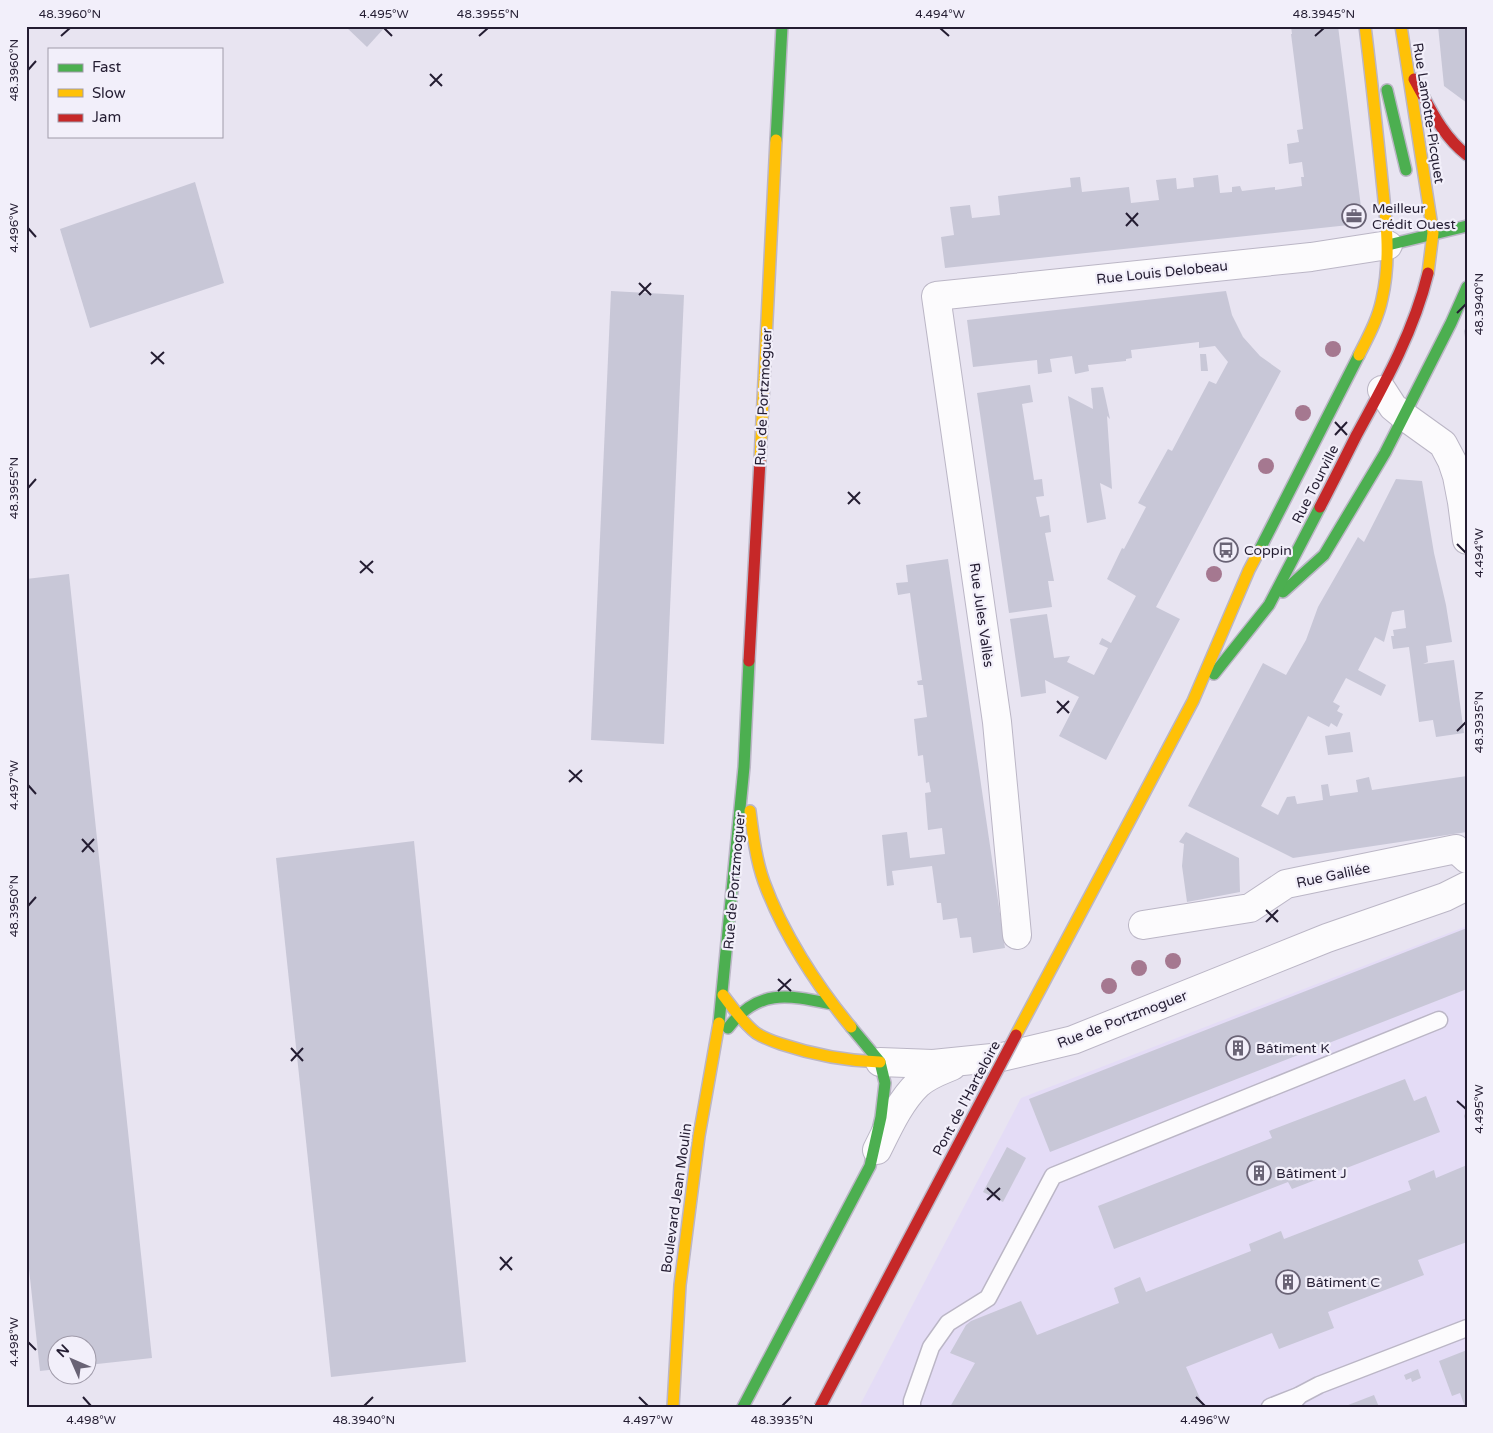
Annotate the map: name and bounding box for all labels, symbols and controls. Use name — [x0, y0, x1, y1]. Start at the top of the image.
text: 48.3960°N — [39, 7, 101, 21]
text: 4.495°W — [359, 7, 409, 21]
text: 48.3955°N — [457, 7, 519, 21]
text: 4.494°W — [915, 7, 965, 21]
text: 48.3945°N — [1293, 7, 1355, 21]
text: 48.3960°N — [7, 39, 21, 101]
street label: Rue Lamotte-Picquet — [1409, 41, 1448, 185]
legend — [48, 48, 222, 138]
text: Fast — [92, 58, 122, 76]
text: Slow — [92, 84, 126, 102]
text: Jam — [92, 108, 121, 126]
place label: Meilleur Crédit Ouest — [1372, 200, 1456, 233]
text: 4.496°W — [7, 203, 21, 253]
office icon: Meilleur Crédit Ouest — [1341, 203, 1367, 229]
street label: Rue Louis Delobeau — [1095, 257, 1229, 288]
text: 48.3940°N — [1472, 273, 1486, 335]
street label: Rue de Portzmoguer — [751, 327, 776, 466]
street label: Rue Tourville — [1288, 442, 1343, 526]
text: 48.3955°N — [7, 457, 21, 519]
text: 4.494°W — [1472, 528, 1486, 578]
bus stop icon: Coppin — [1213, 537, 1239, 563]
place label: Coppin — [1244, 542, 1292, 559]
street label: Rue Jules Vallès — [966, 562, 997, 669]
text: 48.3935°N — [1472, 691, 1486, 753]
text: 4.497°W — [7, 760, 21, 810]
street label: Rue de Portzmoguer — [720, 811, 749, 950]
street label: Rue Galilée — [1295, 859, 1372, 892]
text: 48.3950°N — [7, 875, 21, 937]
street label: Rue de Portzmoguer — [1055, 987, 1190, 1052]
building icon: Bâtiment K — [1225, 1035, 1251, 1061]
street label: Pont de l'Harteloire — [929, 1038, 1004, 1159]
place label: Bâtiment K — [1256, 1040, 1330, 1057]
text: 4.495°W — [1472, 1084, 1486, 1134]
street label: Boulevard Jean Moulin — [658, 1122, 695, 1274]
building icon: Bâtiment J — [1246, 1160, 1272, 1186]
place label: Bâtiment J — [1276, 1165, 1347, 1182]
building icon: Bâtiment C — [1275, 1269, 1301, 1295]
place label: Bâtiment C — [1306, 1274, 1380, 1291]
text: 4.498°W — [7, 1317, 21, 1367]
north arrow — [48, 1336, 98, 1386]
text: N — [53, 1341, 73, 1361]
text: 4.498°W — [66, 1413, 116, 1427]
text: 48.3940°N — [333, 1413, 395, 1427]
text: 4.497°W — [623, 1413, 673, 1427]
text: 48.3935°N — [751, 1413, 813, 1427]
text: 4.496°W — [1180, 1413, 1230, 1427]

